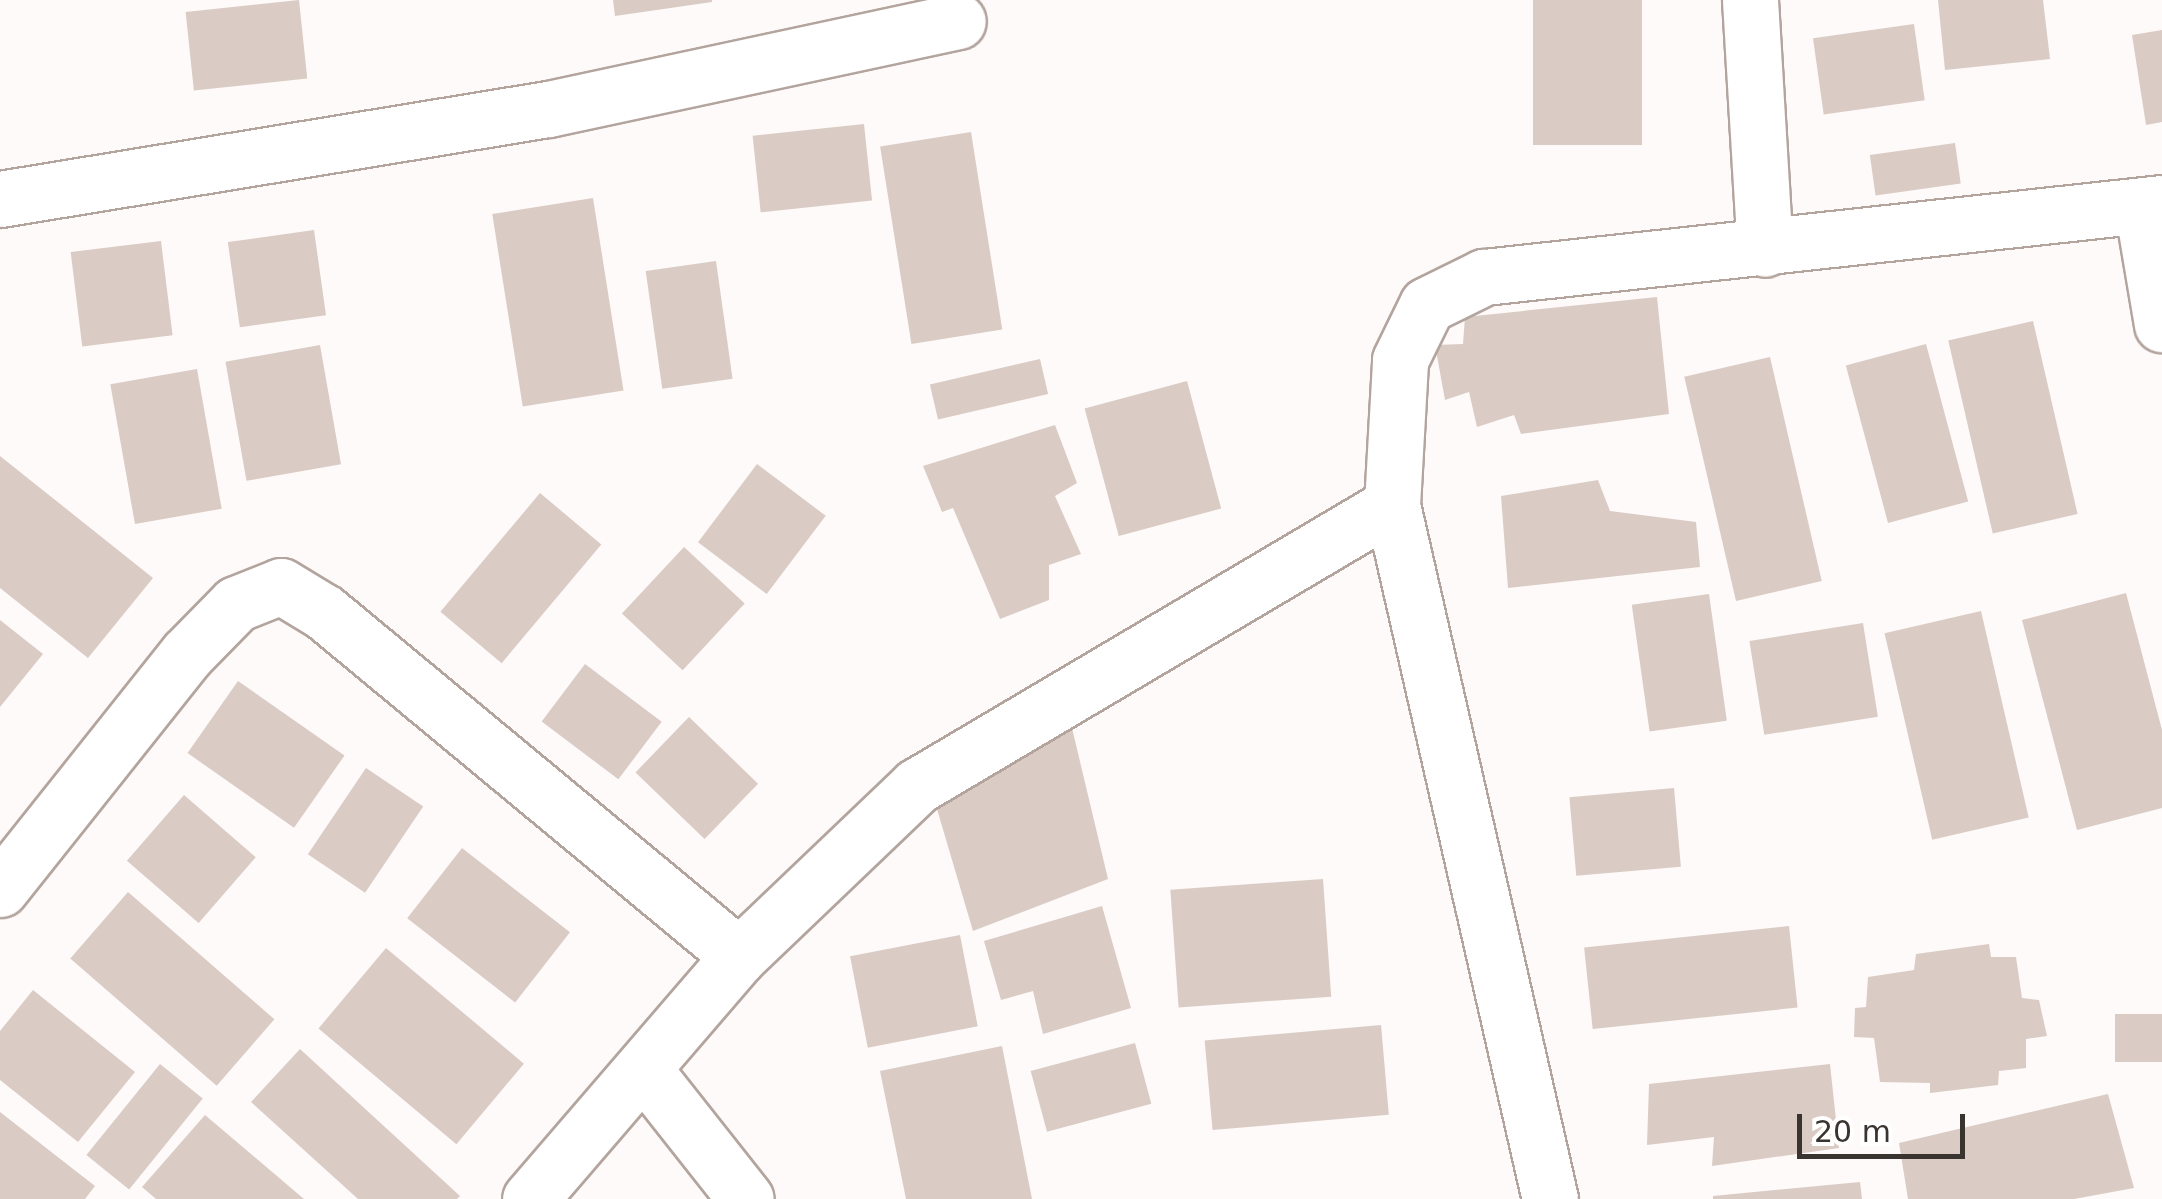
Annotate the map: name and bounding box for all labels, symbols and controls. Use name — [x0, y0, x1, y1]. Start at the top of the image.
scale bar — [1802, 1094, 1970, 1156]
text: 20 m — [1814, 1114, 1891, 1149]

